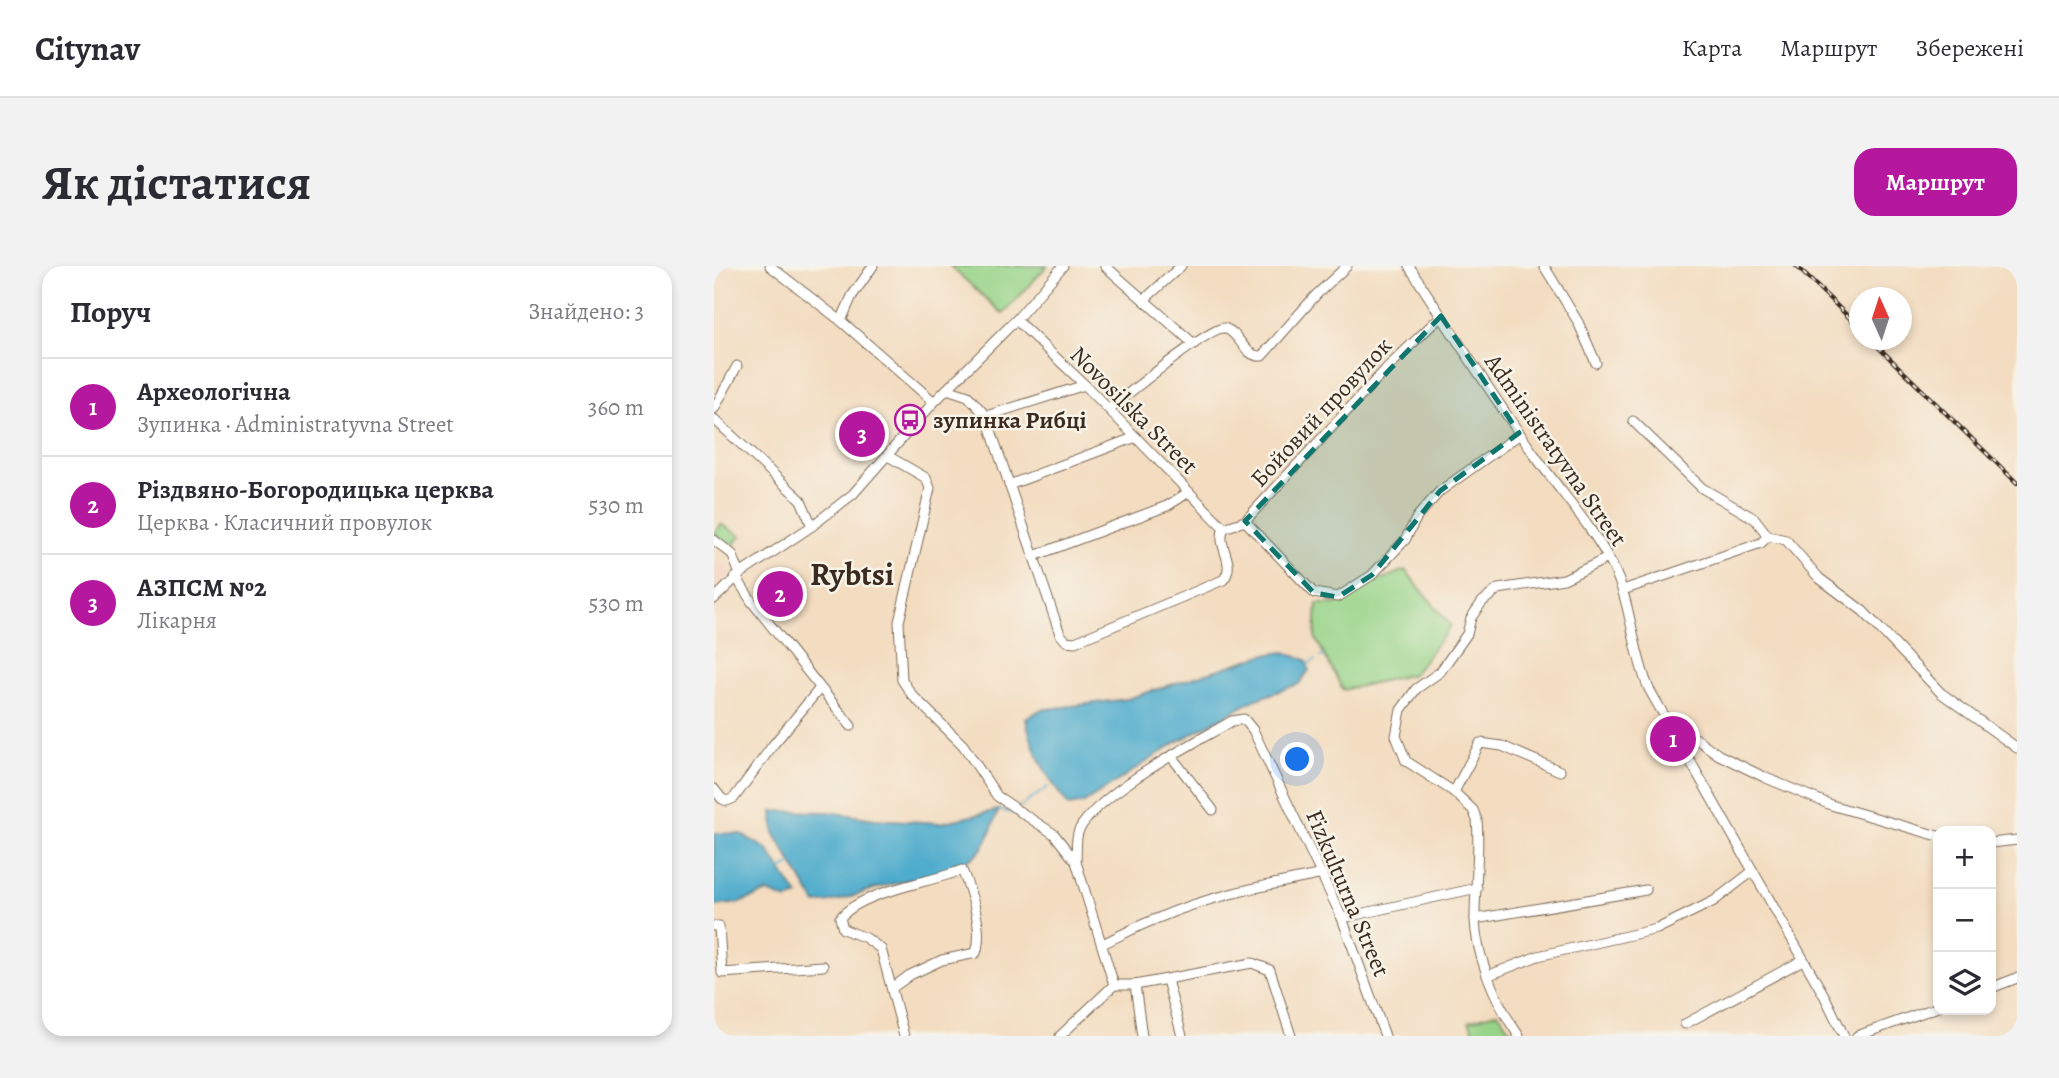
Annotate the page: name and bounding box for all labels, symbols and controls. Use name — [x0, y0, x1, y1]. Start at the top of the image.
text: Citynav — [35, 26, 140, 71]
text: Карта — [1682, 32, 1742, 64]
text: Маршрут — [1780, 32, 1877, 64]
text: Збережені — [1915, 32, 2024, 64]
button: Маршрут — [1854, 148, 2017, 216]
text: Як дістатися — [42, 149, 311, 216]
north arrow — [1849, 287, 1912, 350]
text: Поруч — [70, 292, 151, 332]
text: Знайдено: 3 — [528, 296, 644, 327]
street label: Бойовий провулок — [1243, 330, 1399, 494]
street label: Novosilska Street — [1063, 339, 1205, 481]
street label: Administratyvna Street — [1477, 346, 1635, 553]
text: Археологічна — [137, 374, 291, 409]
text: 1 — [89, 392, 97, 423]
text: 360 m — [588, 392, 644, 423]
bus stop icon: зупинка Рибці — [893, 403, 927, 437]
place label: зупинка Рибці — [933, 404, 1087, 436]
pin: 3 — [839, 408, 885, 460]
text: Зупинка · Administratyvna Street — [137, 409, 454, 440]
text: Різдвяно-Богородицька церква — [137, 472, 494, 507]
text: 2 — [87, 490, 99, 521]
text: 530 m — [589, 490, 644, 521]
text: Церква · Класичний провулок — [137, 507, 432, 538]
district label: Rybtsi — [810, 552, 894, 596]
pin: 2 — [757, 568, 803, 620]
text: АЗПСМ №2 — [137, 570, 267, 605]
text: 3 — [88, 588, 98, 619]
text: 530 m — [589, 588, 644, 619]
text: Лікарня — [137, 605, 217, 636]
pin: 1 — [1650, 713, 1696, 765]
your location — [1280, 742, 1314, 776]
street label: Fizkulturna Street — [1298, 805, 1398, 982]
map controls — [1933, 826, 1996, 1015]
button: + — [1933, 826, 1996, 889]
button: − — [1933, 889, 1996, 952]
button: layers — [1933, 952, 1996, 1015]

